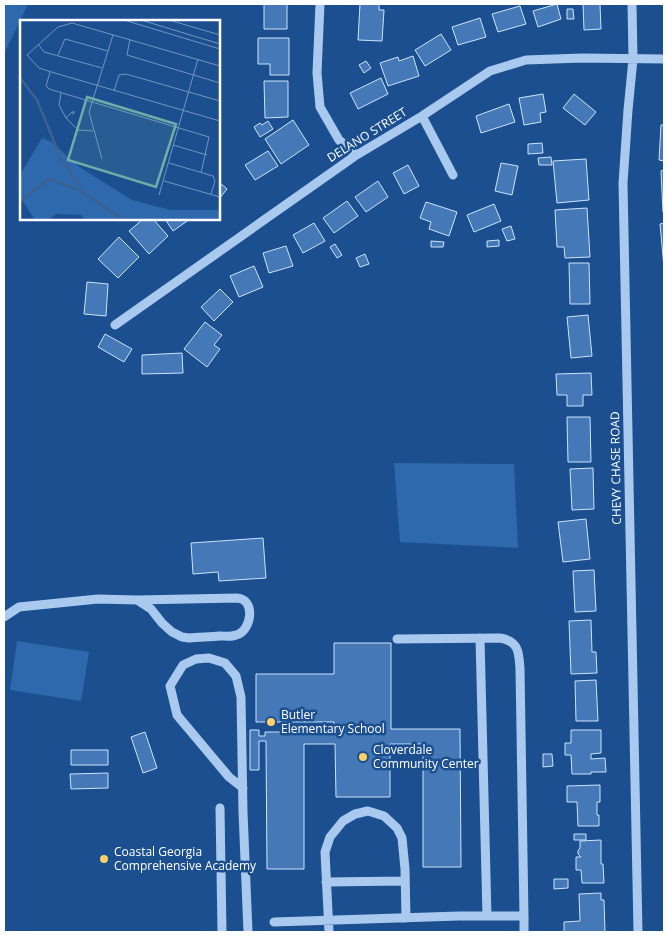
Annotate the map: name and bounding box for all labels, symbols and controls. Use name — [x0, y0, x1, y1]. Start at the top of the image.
inset map — [20, 20, 220, 220]
street label: DELANO STREET — [324, 103, 410, 166]
street label: CHEVY CHASE ROAD — [606, 411, 625, 525]
place label: Butler Elementary School — [281, 706, 385, 737]
marker: Butler Elementary School — [265, 716, 277, 728]
place label: Cloverdale Community Center — [373, 741, 479, 772]
marker: Cloverdale Community Center — [357, 751, 369, 763]
place label: Coastal Georgia Comprehensive Academy — [114, 843, 257, 874]
marker: Coastal Georgia Comprehensive Academy — [98, 853, 110, 865]

